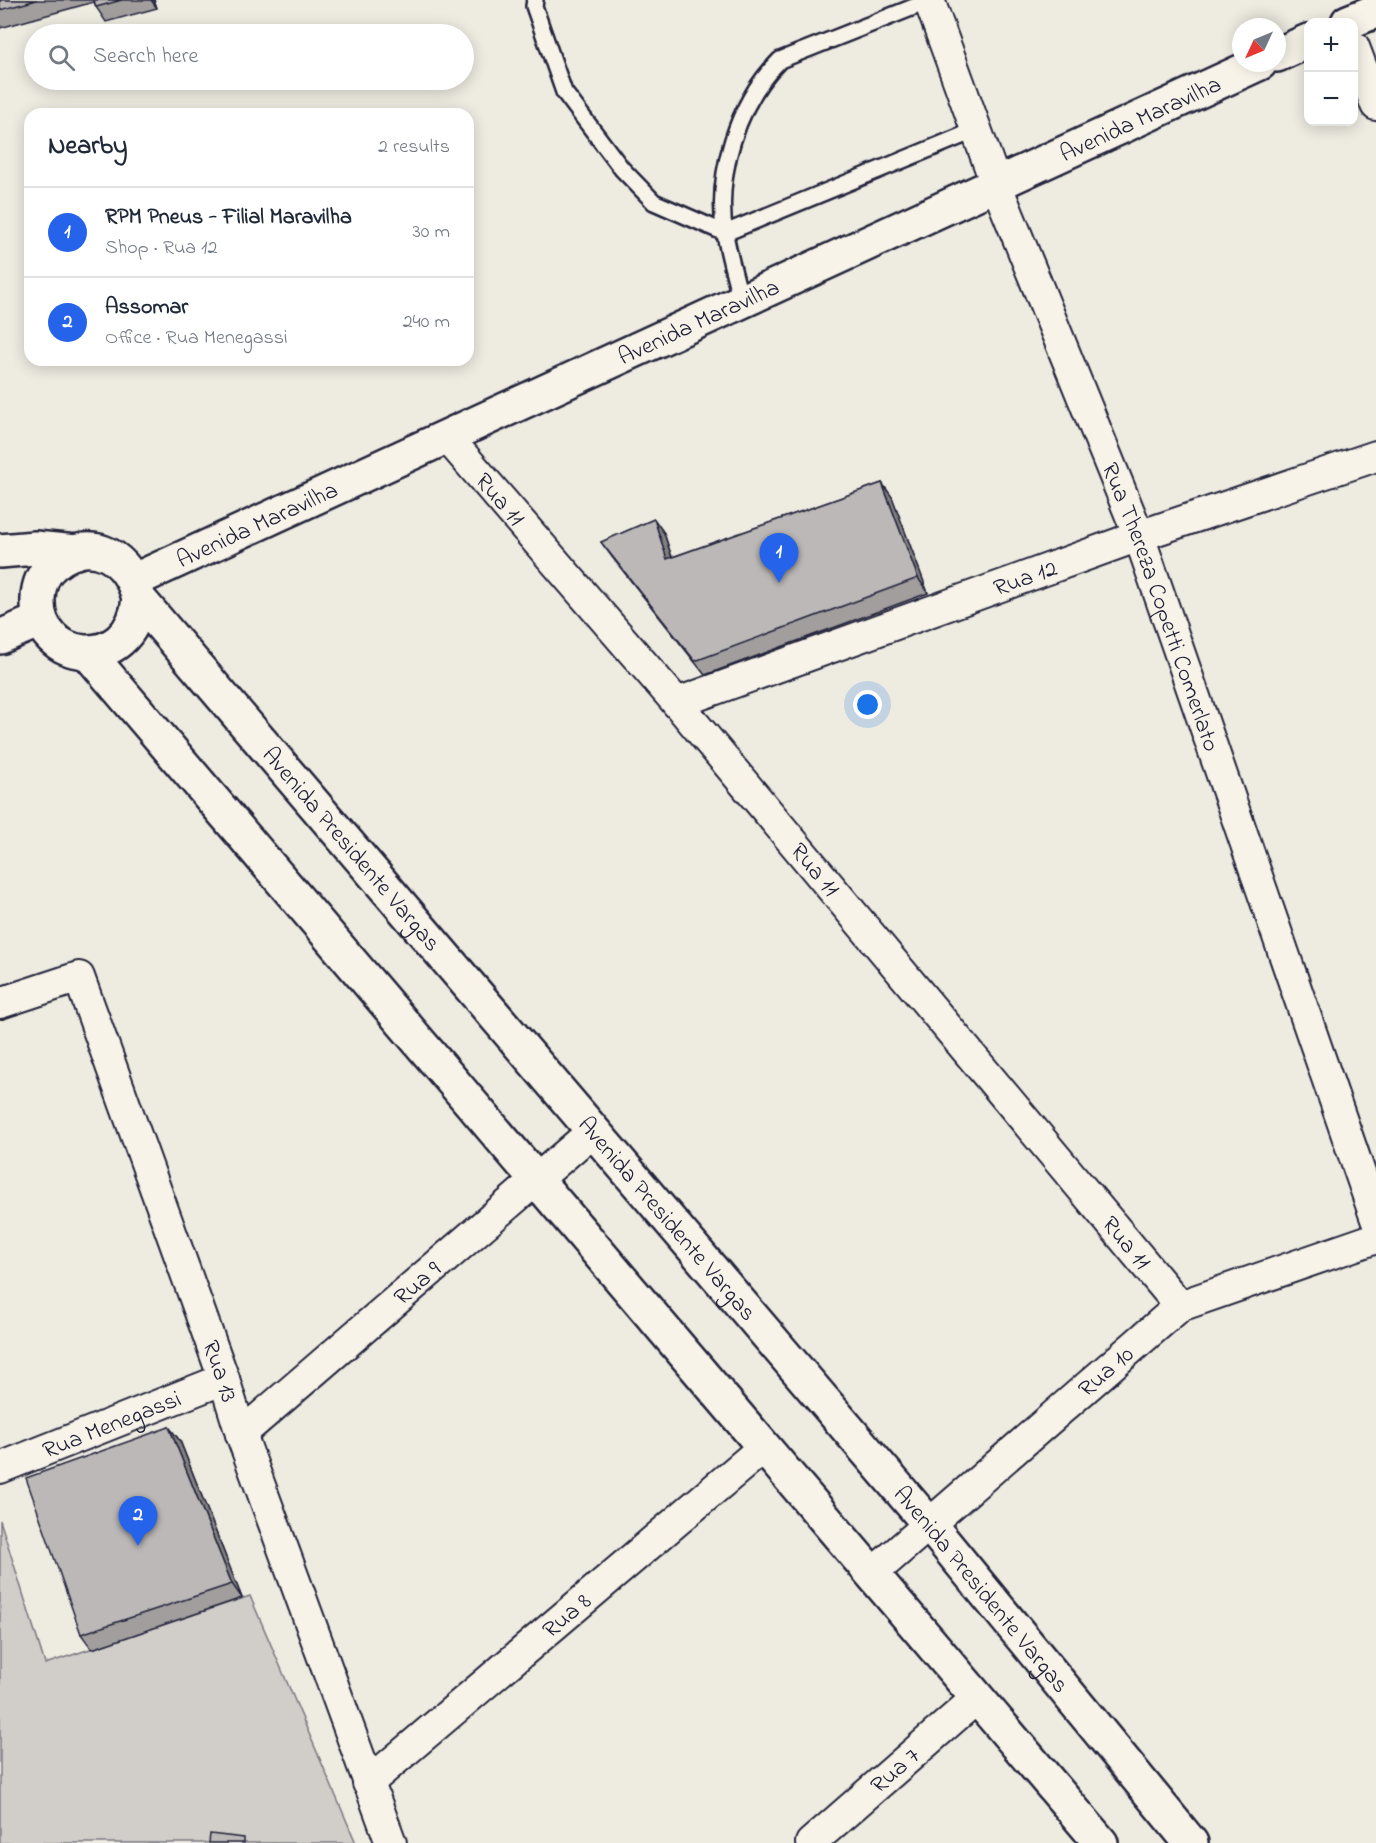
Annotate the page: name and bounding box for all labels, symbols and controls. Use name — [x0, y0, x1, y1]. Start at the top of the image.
north arrow — [1232, 18, 1286, 72]
map controls — [1304, 18, 1358, 126]
button: + — [1304, 18, 1358, 72]
search box — [24, 24, 474, 90]
icon: search — [45, 41, 78, 74]
text: Search here — [93, 41, 198, 73]
street label: Avenida Maravilha — [1055, 68, 1227, 173]
button: − — [1304, 72, 1358, 126]
text: Nearby — [48, 128, 127, 166]
text: 2 results — [378, 133, 450, 162]
text: RPM Pneus - Filial Maravilha — [105, 202, 352, 234]
text: 1 — [64, 218, 71, 247]
text: 30 m — [413, 218, 450, 247]
text: Shop · Rua 12 — [105, 234, 217, 263]
street label: Avenida Maravilha — [613, 271, 786, 376]
text: Assomar — [105, 292, 188, 324]
text: 2 — [63, 308, 72, 337]
text: 240 m — [403, 308, 450, 337]
text: Office · Rua Menegassi — [105, 324, 288, 353]
street label: Rua Thereza Copetti Comerlato — [1091, 458, 1228, 757]
street label: Rua 11 — [465, 466, 532, 536]
street label: Avenida Maravilha — [171, 474, 344, 579]
pin: 1 — [760, 534, 798, 583]
street label: Rua 12 — [989, 552, 1063, 607]
your location — [853, 690, 882, 719]
street label: Avenida Presidente Vargas — [252, 740, 448, 960]
street label: Rua 11 — [781, 836, 847, 906]
street label: Avenida Presidente Vargas — [568, 1109, 764, 1330]
street label: Rua 11 — [1092, 1209, 1158, 1279]
street label: Rua 9 — [387, 1253, 451, 1315]
street label: Rua 13 — [192, 1336, 245, 1407]
street label: Rua 10 — [1071, 1339, 1143, 1407]
street label: Rua Menegassi — [38, 1383, 187, 1469]
street label: Avenida Presidente Vargas — [884, 1479, 1076, 1702]
pin: 2 — [118, 1496, 158, 1546]
street label: Rua 8 — [536, 1586, 600, 1648]
street label: Rua 7 — [864, 1740, 929, 1803]

